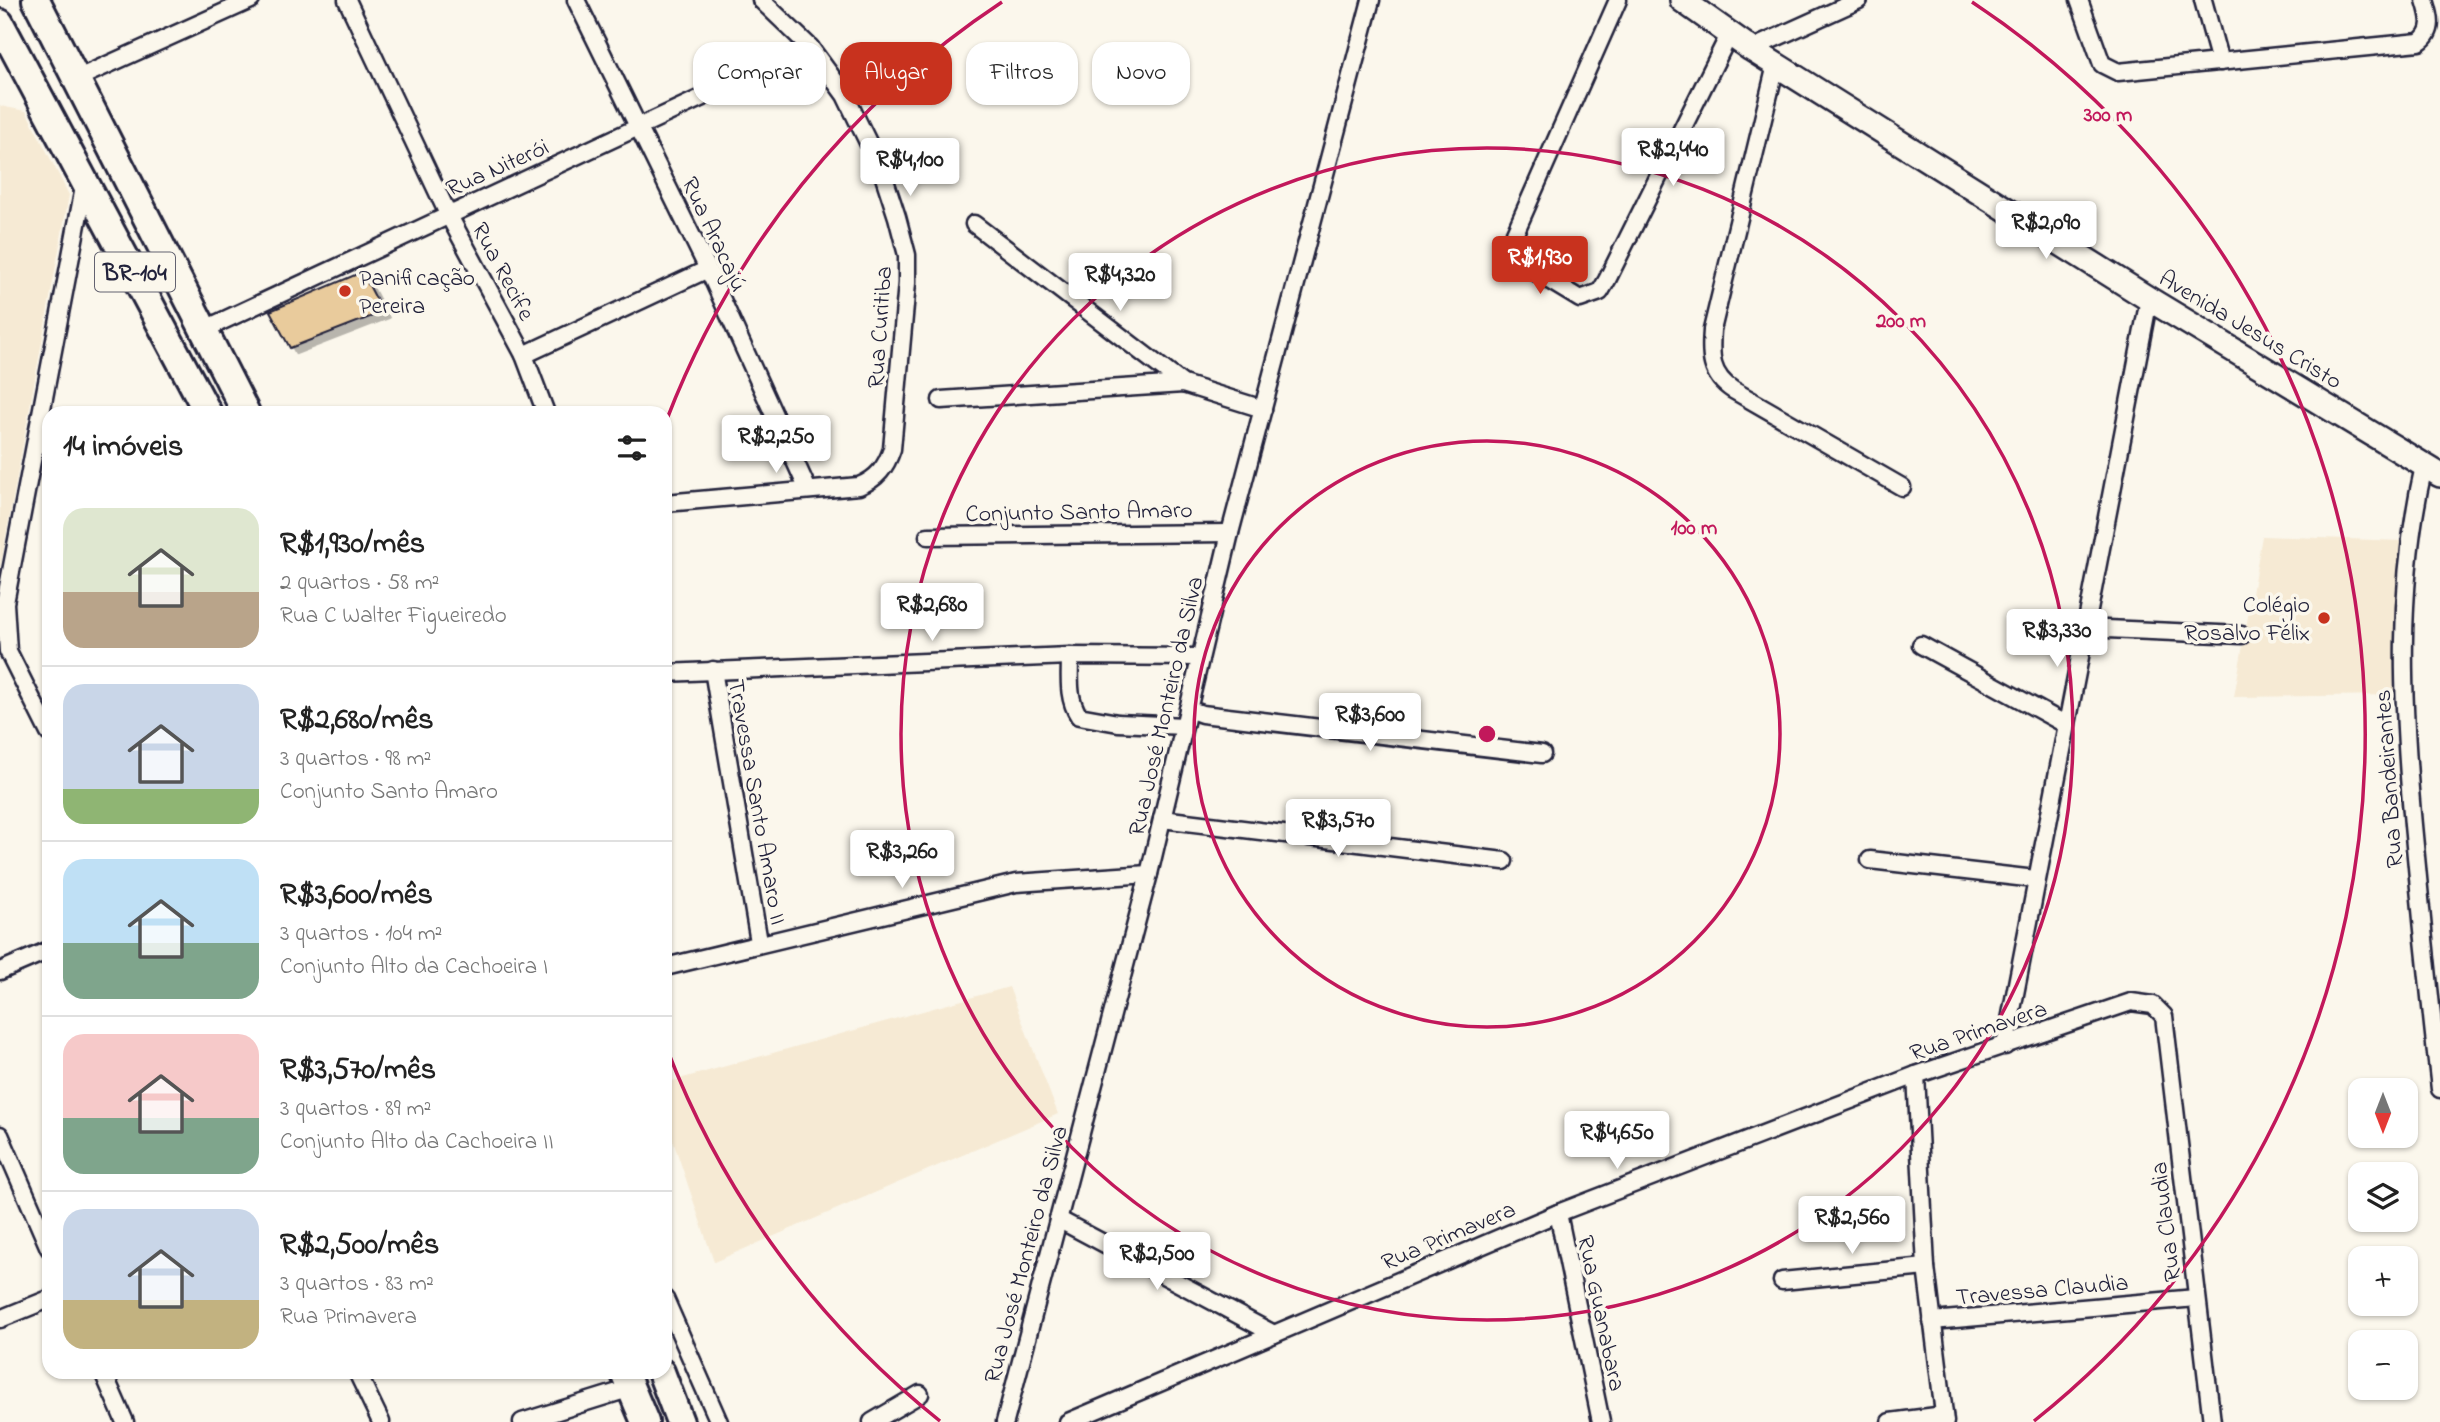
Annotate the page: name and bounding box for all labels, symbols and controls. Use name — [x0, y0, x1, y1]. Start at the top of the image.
chip: Comprar — [693, 42, 826, 105]
chip: Alugar — [840, 42, 952, 105]
chip: Filtros — [966, 42, 1078, 105]
chip: Novo — [1092, 42, 1190, 105]
text: 300 m — [2083, 101, 2132, 131]
pin: R$2,440 — [1608, 128, 1738, 188]
street label: Rua Niterói — [441, 131, 555, 208]
text: R$2,440 — [1638, 134, 1708, 167]
pin: R$4,100 — [845, 138, 975, 198]
text: R$4,100 — [876, 144, 944, 177]
street label: Rua Aracajú — [671, 172, 755, 298]
pin: R$2,090 — [1981, 202, 2111, 261]
text: R$2,090 — [2012, 207, 2080, 240]
street label: Rua Recife — [461, 217, 542, 328]
pin: R$1,930 — [1475, 236, 1605, 296]
text: R$1,930 — [1508, 242, 1572, 275]
road number: BR-104 — [95, 252, 175, 292]
pin: R$4,320 — [1055, 254, 1185, 313]
text: R$4,320 — [1085, 259, 1155, 292]
place label: Panificação Pereira — [359, 262, 475, 325]
street label: Avenida Jesus Cristo — [2151, 262, 2348, 400]
street label: Rua Curitiba — [860, 265, 903, 389]
marker: Panificação Pereira — [337, 283, 353, 299]
text: 200 m — [1875, 307, 1926, 337]
pin: R$2,250 — [711, 416, 841, 475]
text: R$2,250 — [738, 421, 814, 454]
text: 14 imóveis — [63, 426, 183, 470]
icon: filters — [613, 429, 651, 467]
street label: Conjunto Santo Amaro — [965, 494, 1193, 533]
text: 100 m — [1671, 514, 1717, 544]
text: R$1,930/mês — [280, 523, 425, 567]
icon: home — [119, 536, 203, 620]
text: 2 quartos · 58 m² — [280, 567, 439, 600]
street label: Rua José Monteiro da Silva — [1121, 573, 1214, 840]
pin: R$2,680 — [867, 584, 997, 643]
text: R$2,680 — [897, 589, 967, 622]
place label: Colégio Rosalvo Félix — [2184, 589, 2310, 652]
text: Rua C Walter Figueiredo — [280, 600, 507, 633]
pin: R$3,330 — [1992, 610, 2122, 669]
marker: Colégio Rosalvo Félix — [2316, 610, 2332, 626]
text: R$3,330 — [2022, 615, 2092, 648]
street label: Travessa Santo Amaro II — [717, 677, 794, 928]
street label: Rua Bandeirantes — [2367, 688, 2414, 869]
pin: R$3,600 — [1305, 694, 1435, 753]
text: R$2,680/mês — [280, 699, 434, 743]
text: R$3,600 — [1335, 699, 1405, 732]
icon: home — [119, 712, 203, 796]
centre of rings — [1475, 722, 1499, 746]
text: 3 quartos · 98 m² — [280, 743, 431, 776]
text: Conjunto Santo Amaro — [280, 776, 498, 809]
pin: R$3,570 — [1273, 800, 1403, 859]
text: R$3,570 — [1302, 805, 1374, 838]
pin: R$3,260 — [837, 830, 967, 890]
text: R$3,260 — [866, 836, 938, 869]
text: R$3,600/mês — [280, 874, 433, 918]
icon: home — [119, 887, 203, 971]
text: 3 quartos · 104 m² — [280, 918, 442, 951]
text: Conjunto Alto da Cachoeira I — [280, 951, 548, 984]
street label: Rua Primavera — [1906, 993, 2052, 1072]
text: R$3,570/mês — [280, 1049, 436, 1093]
icon: home — [119, 1062, 203, 1146]
north arrow — [2348, 1078, 2418, 1148]
map controls — [2348, 1078, 2418, 1400]
text: 3 quartos · 89 m² — [280, 1093, 431, 1126]
pin: R$4,650 — [1552, 1112, 1682, 1171]
text: R$4,650 — [1580, 1117, 1654, 1150]
street label: Rua José Monteiro da Silva — [976, 1122, 1079, 1387]
text: Conjunto Alto da Cachoeira II — [280, 1126, 554, 1159]
street label: Rua Claudia — [2143, 1160, 2192, 1284]
button: layers — [2348, 1162, 2418, 1232]
street label: Rua Primavera — [1376, 1193, 1522, 1281]
pin: R$2,560 — [1787, 1196, 1917, 1256]
text: R$2,560 — [1814, 1202, 1890, 1235]
text: R$2,500/mês — [280, 1224, 439, 1268]
pin: R$2,500 — [1092, 1232, 1222, 1292]
street label: Rua Guanabara — [1566, 1232, 1633, 1395]
icon: home — [119, 1237, 203, 1321]
text: R$2,500 — [1119, 1238, 1195, 1271]
button: + — [2348, 1246, 2418, 1316]
street label: Travessa Claudia — [1955, 1267, 2130, 1316]
text: 3 quartos · 83 m² — [280, 1268, 434, 1301]
text: Rua Primavera — [280, 1301, 417, 1334]
button: − — [2348, 1330, 2418, 1400]

